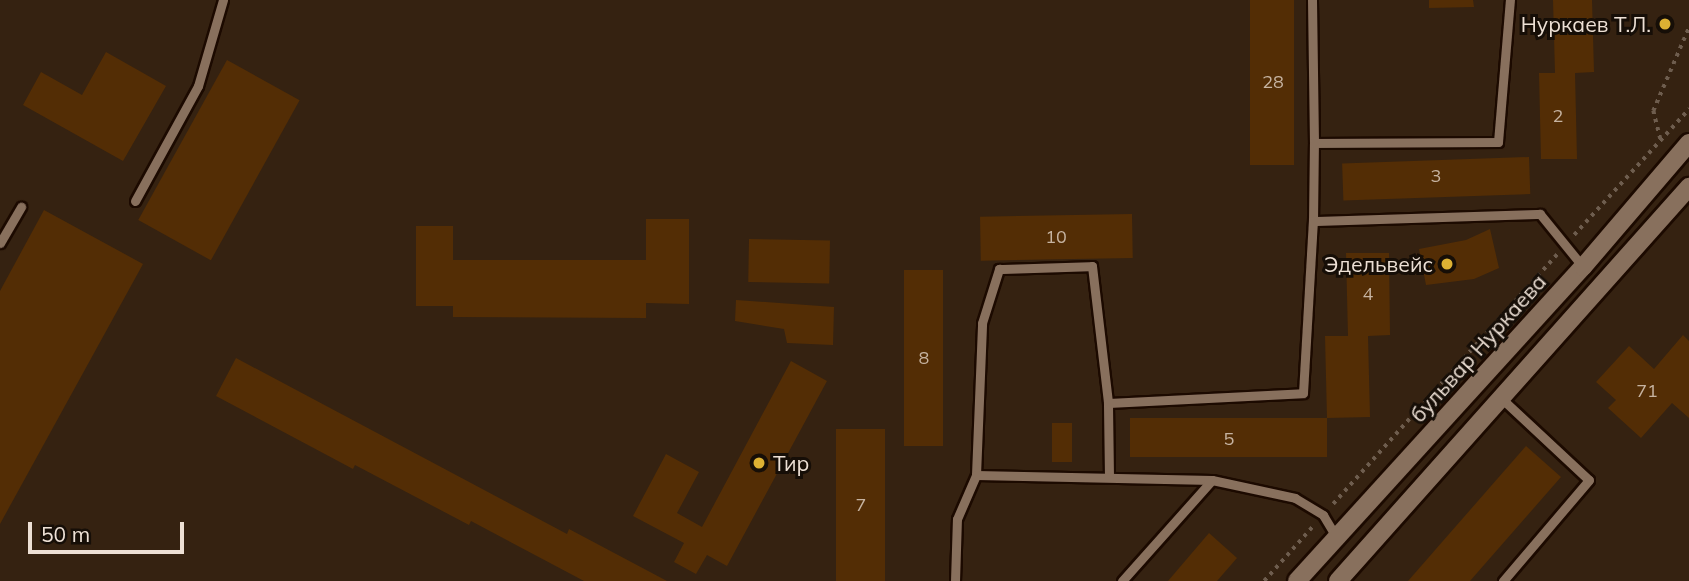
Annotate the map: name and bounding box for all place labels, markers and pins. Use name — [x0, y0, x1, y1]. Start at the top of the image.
place label: Нуркаев Т.Л. — [1521, 11, 1651, 37]
marker: Нуркаев Т.Л. — [1657, 16, 1673, 32]
place label: Эдельвейс — [1324, 251, 1433, 277]
marker: Эдельвейс — [1439, 256, 1455, 272]
place label: Тир — [773, 450, 809, 476]
marker: Тир — [751, 455, 767, 471]

